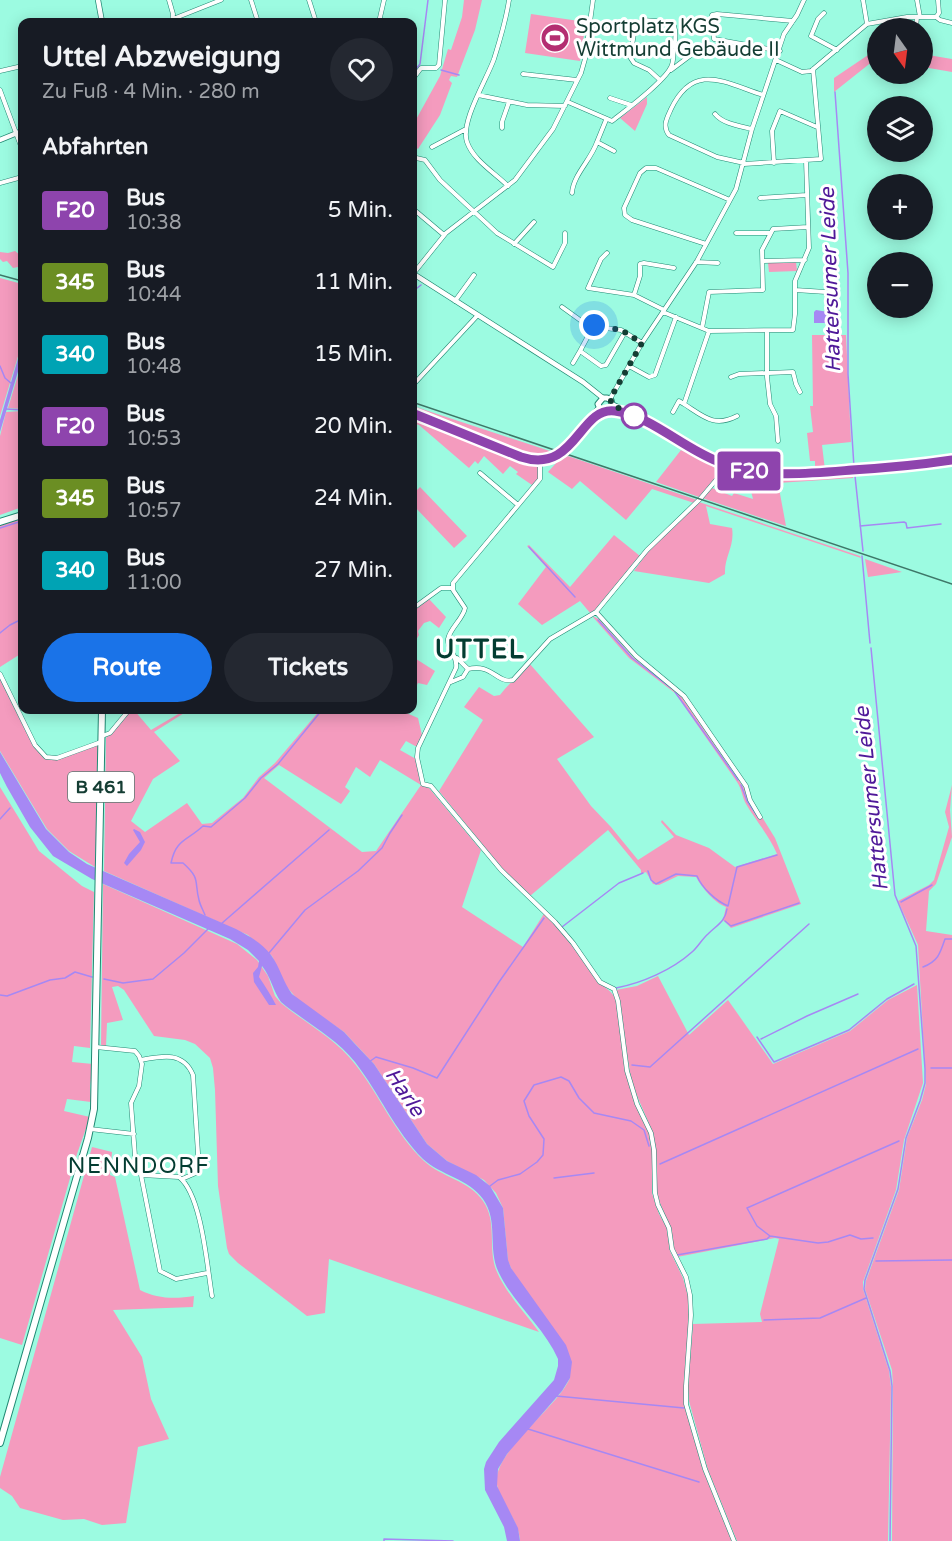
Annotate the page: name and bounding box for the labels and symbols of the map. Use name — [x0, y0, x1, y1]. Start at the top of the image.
place label: Sportplatz KGS Wittmund Gebäude II — [576, 15, 780, 62]
north arrow — [867, 18, 933, 84]
sports icon: Sportplatz KGS Wittmund Gebäude II — [539, 22, 571, 54]
water label: Hattersumer Leide — [815, 186, 846, 373]
your location — [579, 310, 609, 340]
unlabelled marker — [621, 403, 647, 429]
line badge: F20 — [714, 452, 783, 490]
district label: UTTEL — [435, 634, 525, 665]
water label: Hattersumer Leide — [849, 704, 894, 892]
road number: B 461 — [68, 772, 134, 802]
water label: Harle — [379, 1063, 430, 1122]
district label: NENNDORF — [68, 1153, 210, 1179]

